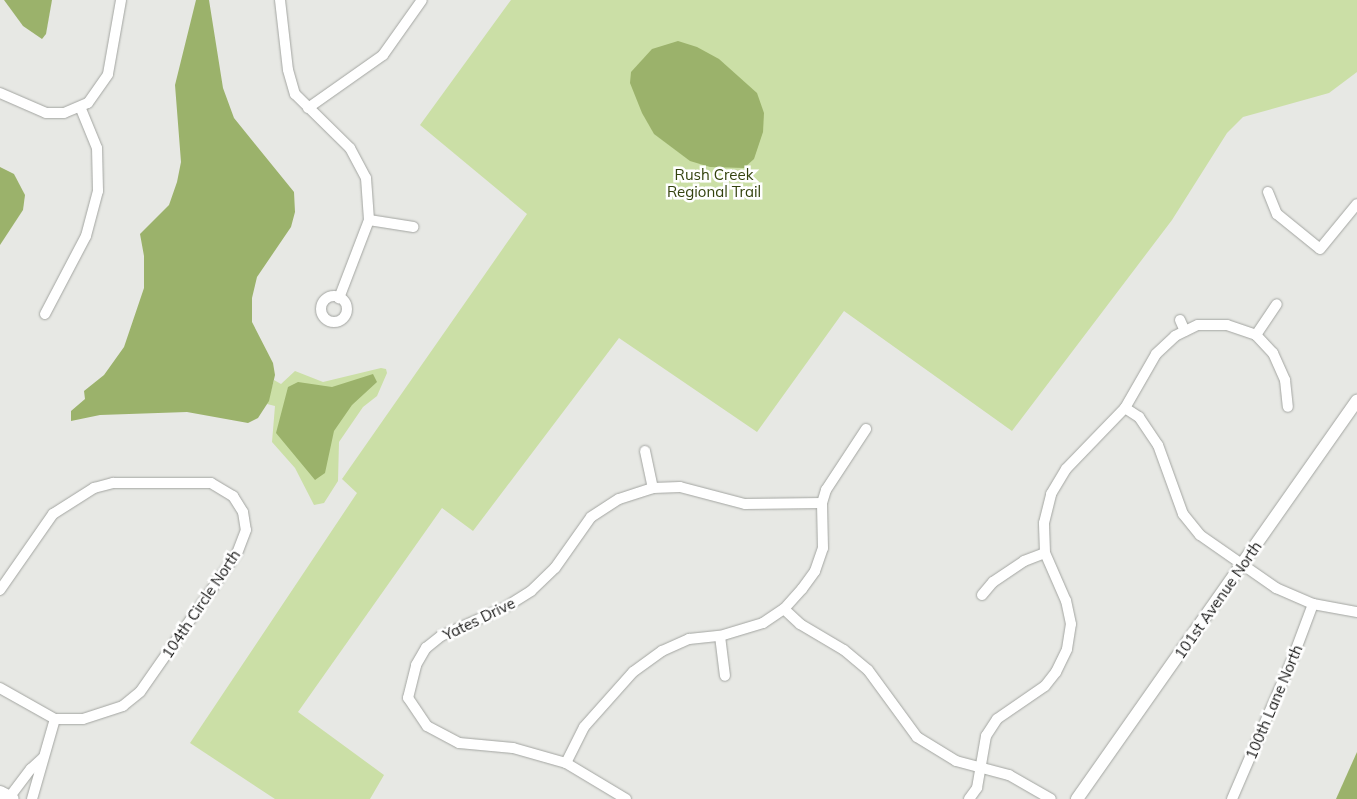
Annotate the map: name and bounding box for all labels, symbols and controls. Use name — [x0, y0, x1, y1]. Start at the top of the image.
park label: Rush Creek Regional Trail — [667, 165, 761, 200]
street label: 101st Avenue North — [1171, 538, 1265, 662]
street label: 104th Circle North — [158, 546, 244, 662]
street label: Yates Drive — [440, 594, 518, 644]
street label: 100th Lane North — [1242, 642, 1306, 762]

